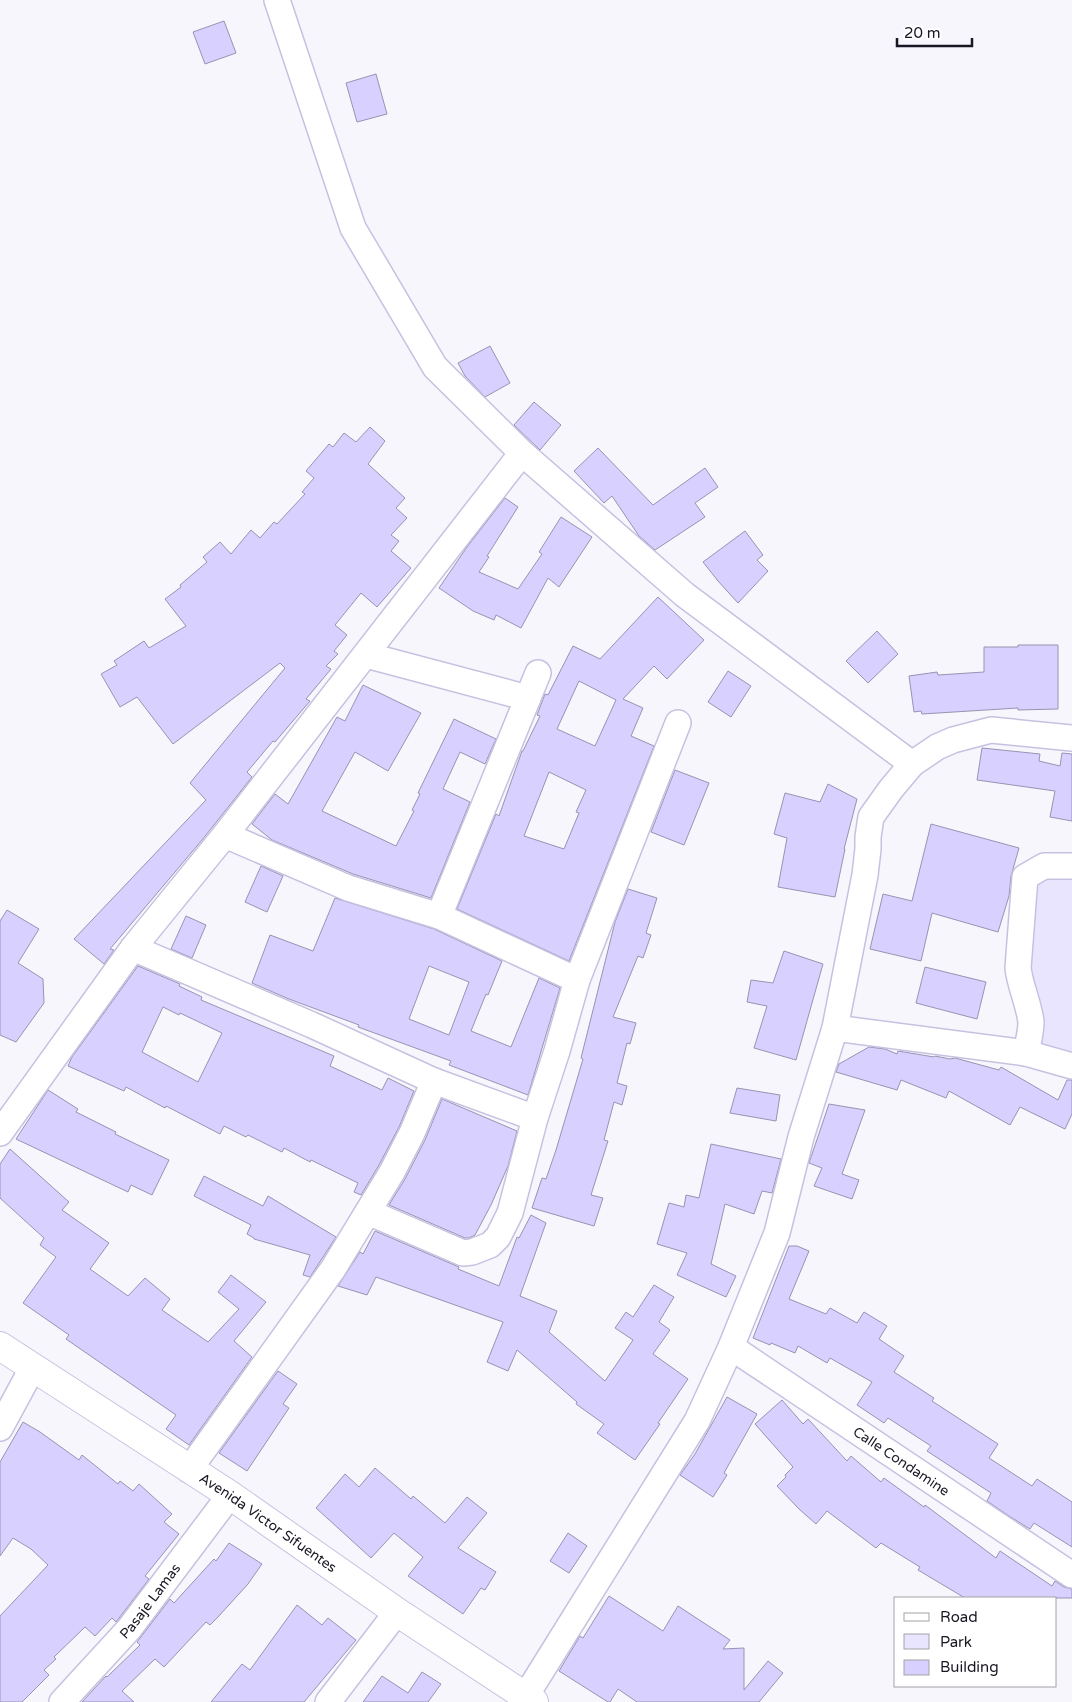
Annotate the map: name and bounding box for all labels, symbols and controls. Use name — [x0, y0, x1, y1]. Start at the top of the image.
scale bar — [897, 15, 972, 47]
text: 20 m — [904, 24, 941, 42]
street label: Calle Condamine — [850, 1423, 953, 1500]
street label: Avenida Victor Sifuentes — [196, 1469, 340, 1576]
street label: Pasaje Lamas — [116, 1560, 184, 1643]
legend — [894, 1597, 1057, 1687]
text: Road — [940, 1608, 978, 1626]
text: Park — [940, 1633, 972, 1651]
text: Building — [940, 1658, 999, 1676]

